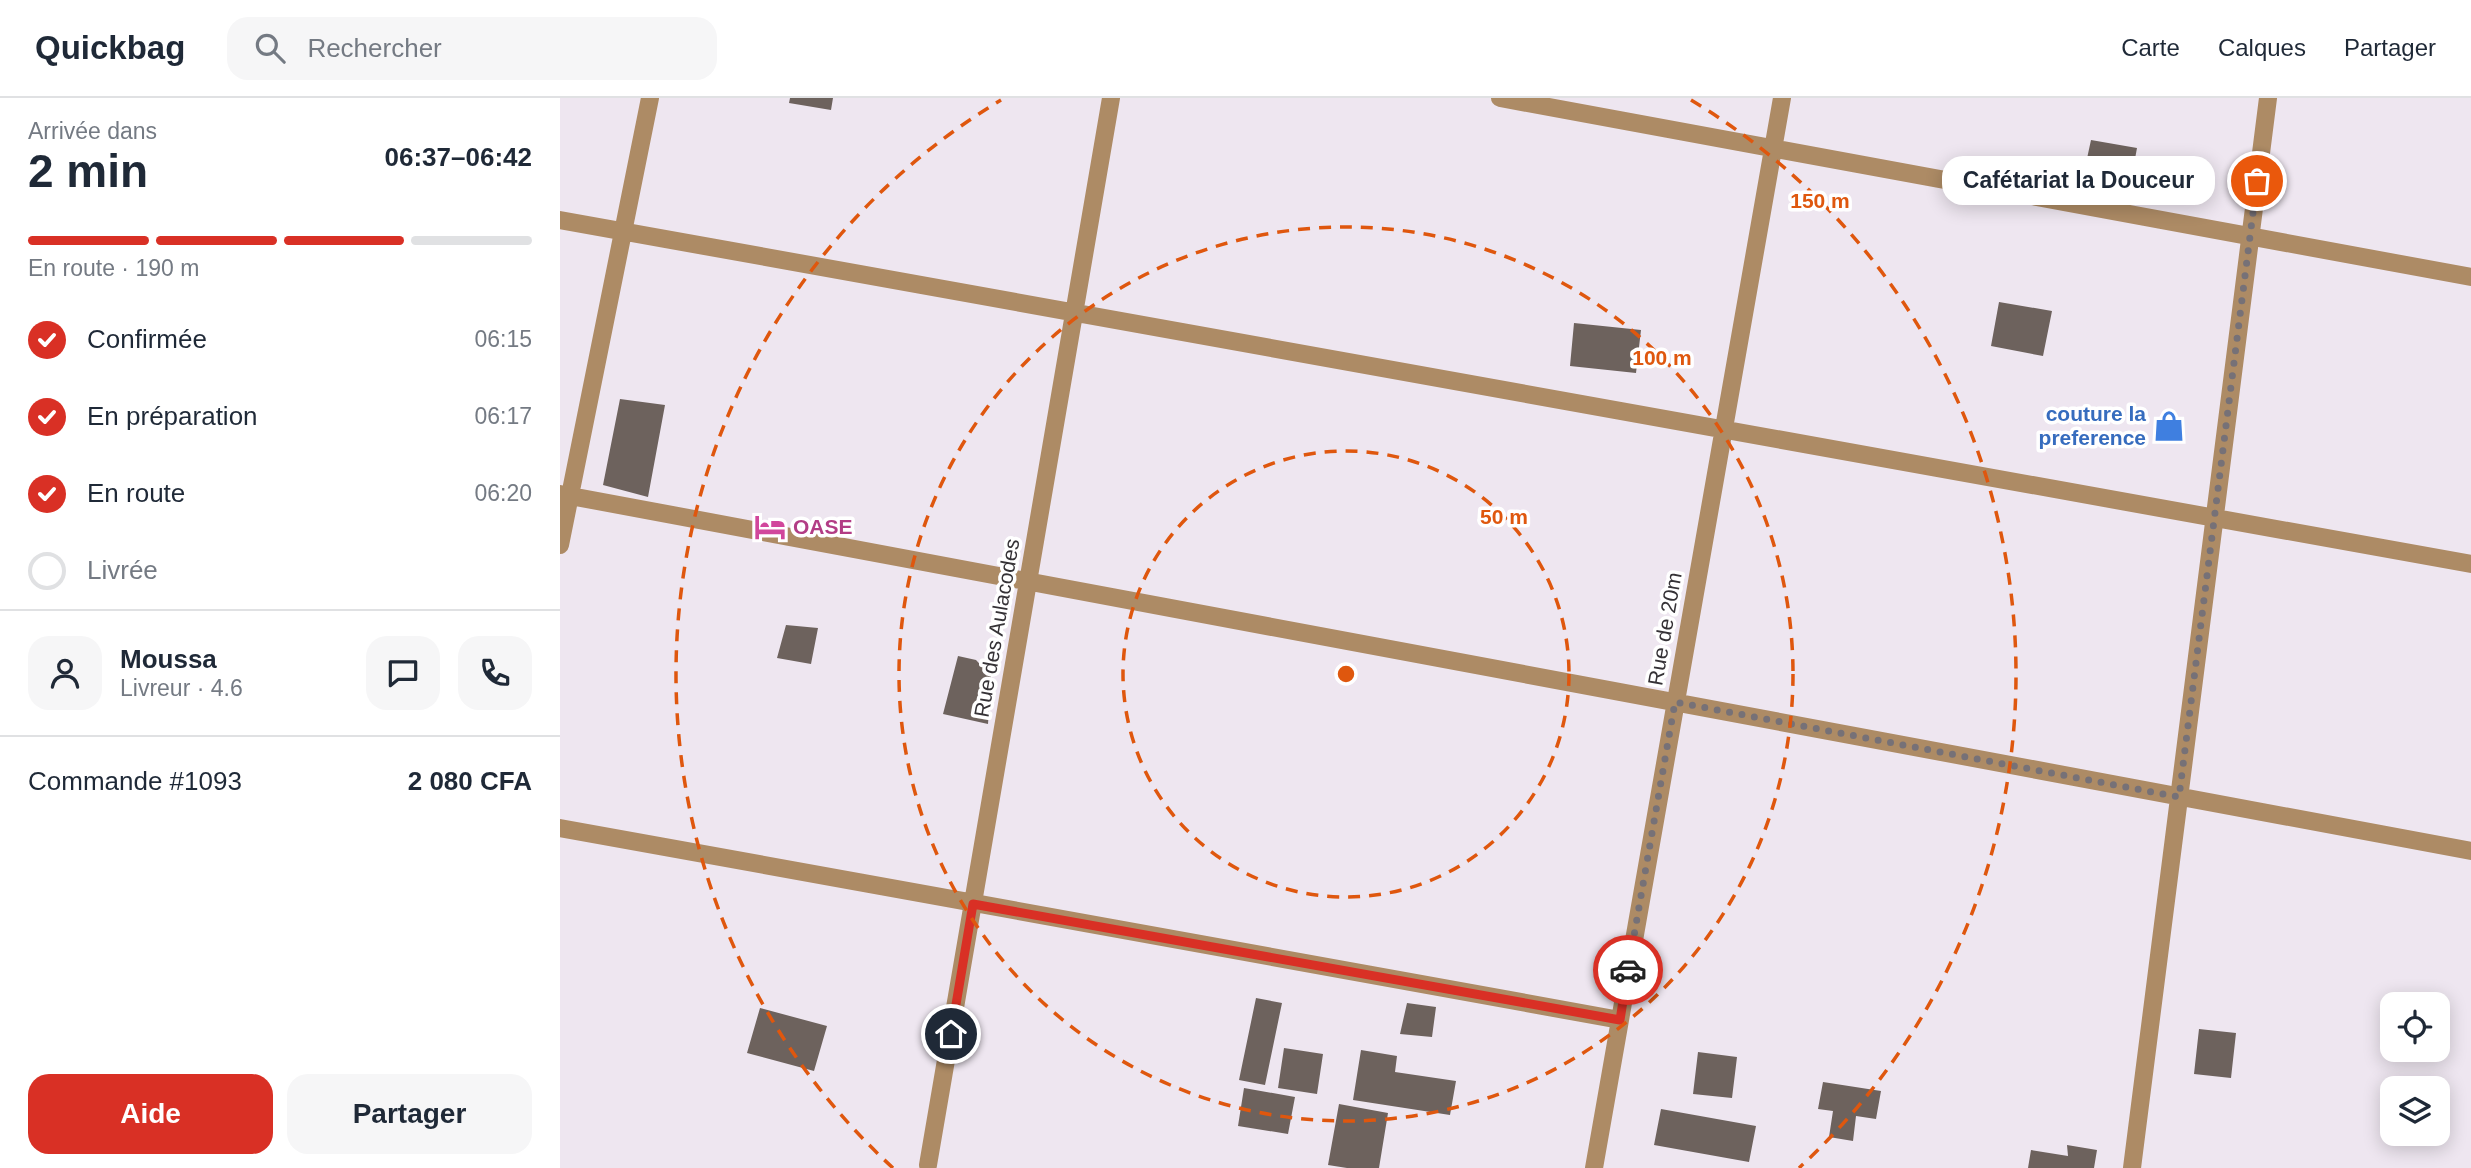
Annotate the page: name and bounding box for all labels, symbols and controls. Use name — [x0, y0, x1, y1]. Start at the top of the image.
search box — [227, 17, 717, 80]
text: Quickbag — [35, 29, 185, 66]
icon: search — [251, 29, 289, 67]
text: Rechercher — [307, 33, 442, 63]
text: Carte — [2121, 34, 2180, 61]
text: Calques — [2218, 34, 2306, 61]
text: Partager — [2344, 34, 2436, 61]
text: Arrivée dans — [28, 118, 157, 144]
text: 06:37–06:42 — [385, 142, 532, 172]
text: 2 min — [28, 145, 148, 197]
pin — [2227, 151, 2287, 211]
callout: Cafétariat la Douceur — [1942, 156, 2215, 206]
icon: bag — [2238, 162, 2276, 200]
text: Cafétariat la Douceur — [1963, 167, 2194, 193]
text: 150 m — [1790, 189, 1850, 212]
text: En route · 190 m — [28, 255, 199, 281]
icon: check — [28, 321, 66, 359]
text: Confirmée — [87, 324, 207, 354]
text: 06:15 — [474, 326, 532, 352]
text: 100 m — [1632, 346, 1692, 369]
icon: check — [28, 398, 66, 436]
text: En préparation — [87, 401, 258, 431]
place label: couture la preference — [2039, 402, 2146, 449]
text: 06:17 — [474, 403, 532, 429]
shop icon: couture la preference — [2152, 409, 2186, 443]
icon: check — [28, 475, 66, 513]
text: En route — [87, 478, 185, 508]
text: 06:20 — [474, 480, 532, 506]
text: 50 m — [1480, 505, 1528, 528]
hotel icon: OASE — [753, 510, 787, 544]
place label: OASE — [793, 515, 853, 538]
street label: Rue des Aulacodes — [969, 537, 1024, 719]
text: Livrée — [87, 555, 158, 585]
street label: Rue de 20m — [1643, 571, 1686, 687]
button: person — [28, 636, 102, 710]
button: chat — [366, 636, 440, 710]
button: phone — [458, 636, 532, 710]
text: Moussa — [120, 644, 217, 674]
centre of rings — [1334, 662, 1358, 686]
text: Livreur · 4.6 — [120, 675, 243, 701]
text: Commande #1093 — [28, 766, 242, 796]
text: 2 080 CFA — [408, 766, 532, 796]
courier — [1593, 935, 1663, 1005]
icon: car — [1609, 951, 1647, 989]
map controls — [2380, 992, 2450, 1146]
button: locate — [2380, 992, 2450, 1062]
pin — [921, 1004, 981, 1064]
icon: home — [932, 1015, 970, 1053]
button: Aide — [28, 1074, 273, 1154]
button: Partager — [287, 1074, 532, 1154]
button: layers — [2380, 1076, 2450, 1146]

